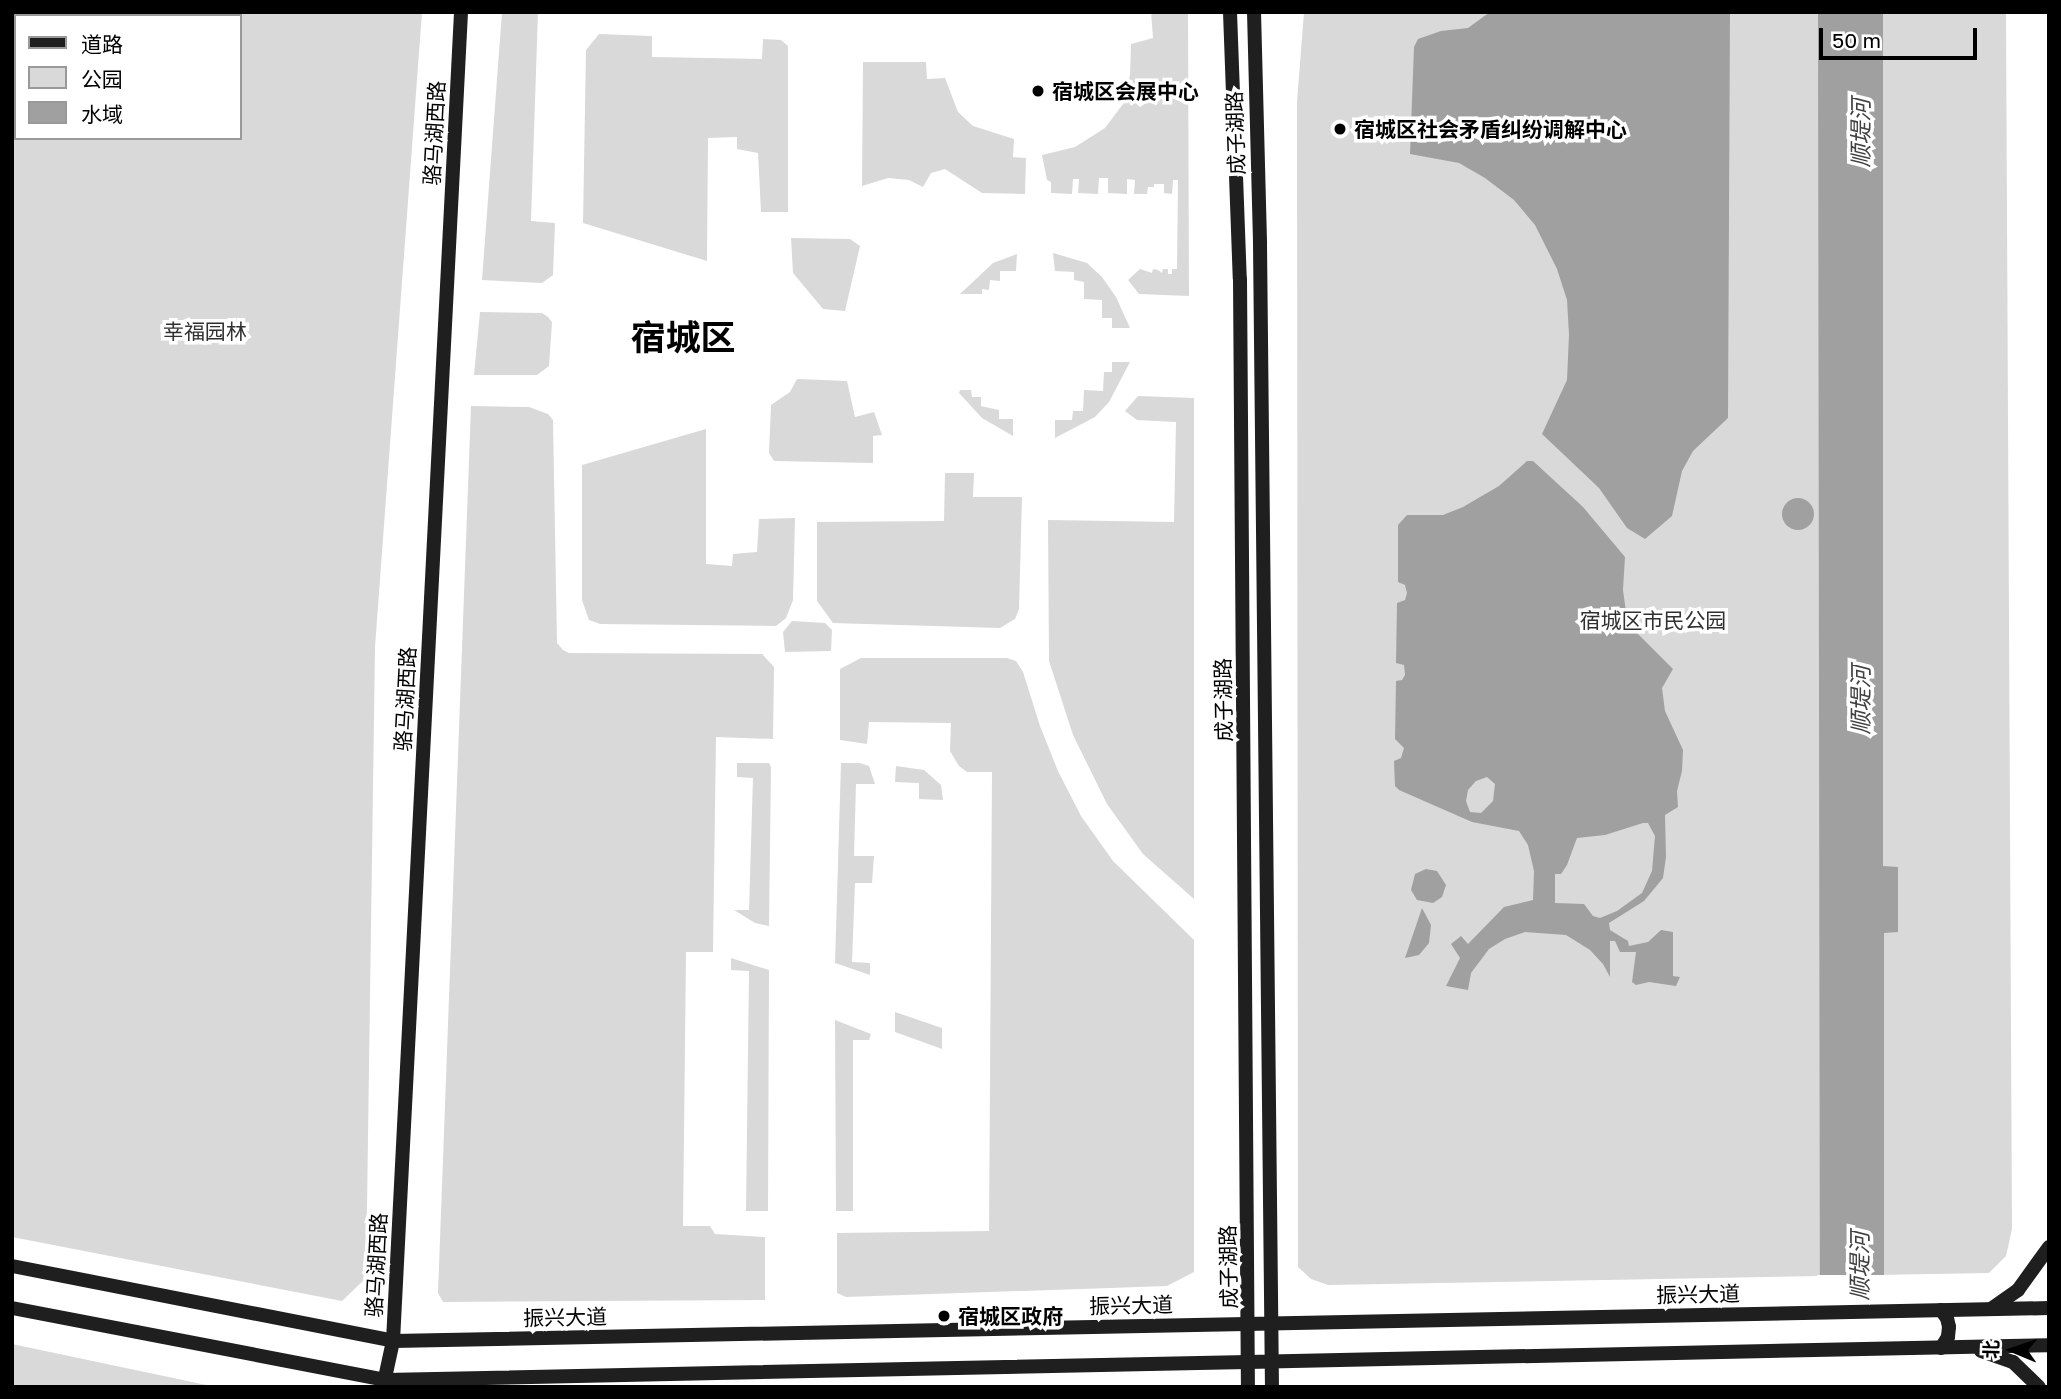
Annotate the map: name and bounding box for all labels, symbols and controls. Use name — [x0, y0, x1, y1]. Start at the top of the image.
legend — [14, 14, 242, 140]
scale bar — [1823, 14, 1980, 58]
text: 50 m — [1832, 27, 1881, 53]
text: 道路 — [81, 31, 123, 57]
text: 公园 — [81, 66, 123, 92]
place label: 宿城区会展中心 — [1052, 78, 1199, 104]
street label: 骆马湖西路 — [419, 80, 449, 186]
marker: 宿城区会展中心 — [1030, 83, 1046, 99]
street label: 成子湖路 — [1221, 91, 1249, 175]
water label: 顺堤河 — [1846, 99, 1874, 167]
text: 水域 — [81, 101, 123, 127]
place label: 宿城区社会矛盾纠纷调解中心 — [1354, 116, 1627, 142]
marker: 宿城区社会矛盾纠纷调解中心 — [1332, 121, 1348, 137]
district label: 宿城区 — [631, 316, 735, 358]
park label: 幸福园林 — [163, 318, 247, 344]
park label: 宿城区市民公园 — [1580, 607, 1726, 633]
street label: 骆马湖西路 — [390, 646, 420, 752]
street label: 成子湖路 — [1210, 658, 1236, 742]
water label: 顺堤河 — [1846, 666, 1874, 734]
street label: 骆马湖西路 — [361, 1212, 391, 1318]
street label: 成子湖路 — [1215, 1225, 1241, 1309]
water label: 顺堤河 — [1845, 1232, 1873, 1300]
street label: 振兴大道 — [1656, 1281, 1740, 1307]
street label: 振兴大道 — [1089, 1292, 1173, 1318]
place label: 宿城区政府 — [958, 1303, 1063, 1329]
street label: 振兴大道 — [523, 1304, 607, 1330]
marker: 宿城区政府 — [936, 1308, 952, 1324]
north arrow — [1977, 1315, 2047, 1385]
text: 北 — [1979, 1339, 2002, 1359]

